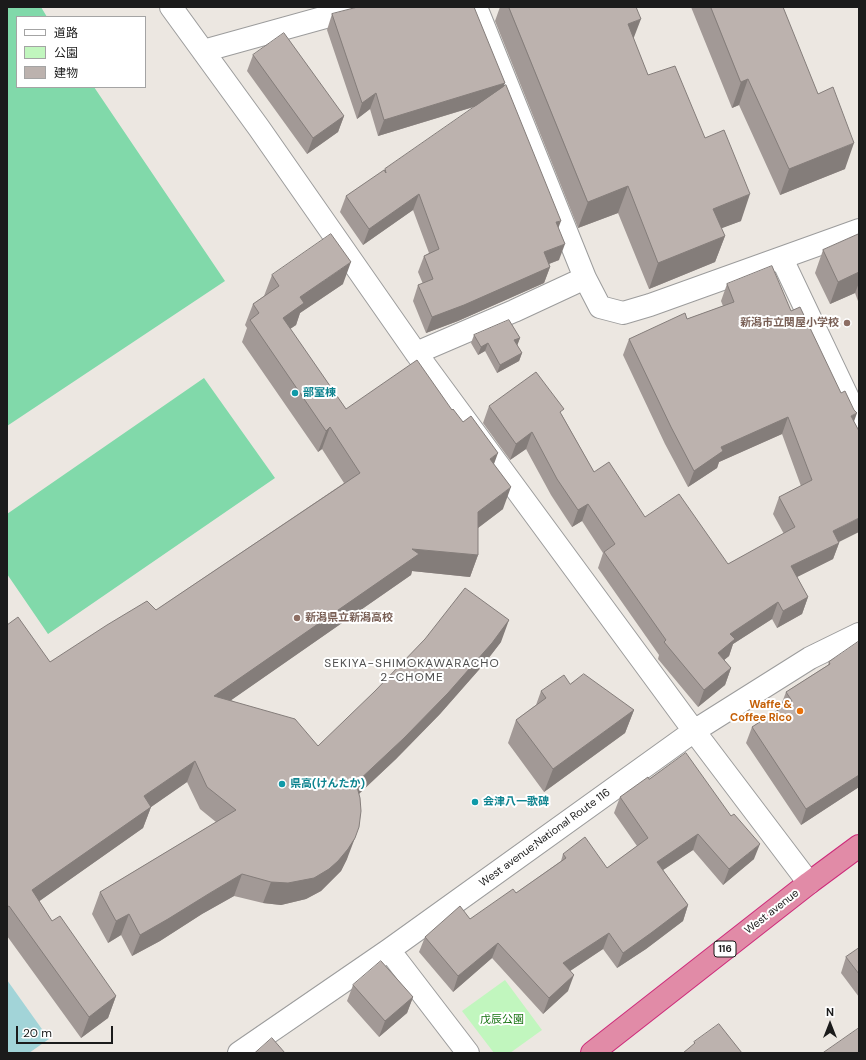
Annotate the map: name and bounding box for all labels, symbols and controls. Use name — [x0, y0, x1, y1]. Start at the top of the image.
legend — [16, 16, 146, 88]
text: 道路 — [54, 25, 78, 41]
text: 公園 — [54, 45, 78, 61]
text: 建物 — [54, 65, 78, 81]
place label: 新潟市立関屋小学校 — [740, 316, 839, 330]
marker: 新潟市立関屋小学校 — [842, 318, 852, 328]
place label: 部室棟 — [303, 386, 336, 400]
marker: 部室棟 — [290, 388, 300, 398]
place label: 新潟県立新潟高校 — [305, 611, 393, 625]
marker: 新潟県立新潟高校 — [292, 613, 302, 623]
district label: SEKIYA-SHIMOKAWARACHO 2-CHOME — [324, 657, 500, 685]
place label: Waffe & Coffee Rico — [730, 698, 792, 724]
marker: Waffe & Coffee Rico — [795, 706, 805, 716]
place label: 県高(けんたか) — [290, 777, 365, 791]
marker: 県高(けんたか) — [277, 779, 287, 789]
street label: West avenue;National Route 116 — [477, 786, 613, 890]
place label: 会津八一歌碑 — [483, 795, 549, 809]
marker: 会津八一歌碑 — [470, 797, 480, 807]
street label: West avenue — [742, 887, 802, 937]
road number: 116 — [714, 941, 736, 957]
north arrow — [810, 1004, 850, 1044]
text: N — [826, 1005, 834, 1019]
park label: 戊辰公園 — [480, 1013, 524, 1027]
scale bar — [18, 1018, 115, 1044]
text: 20 m — [23, 1025, 52, 1041]

